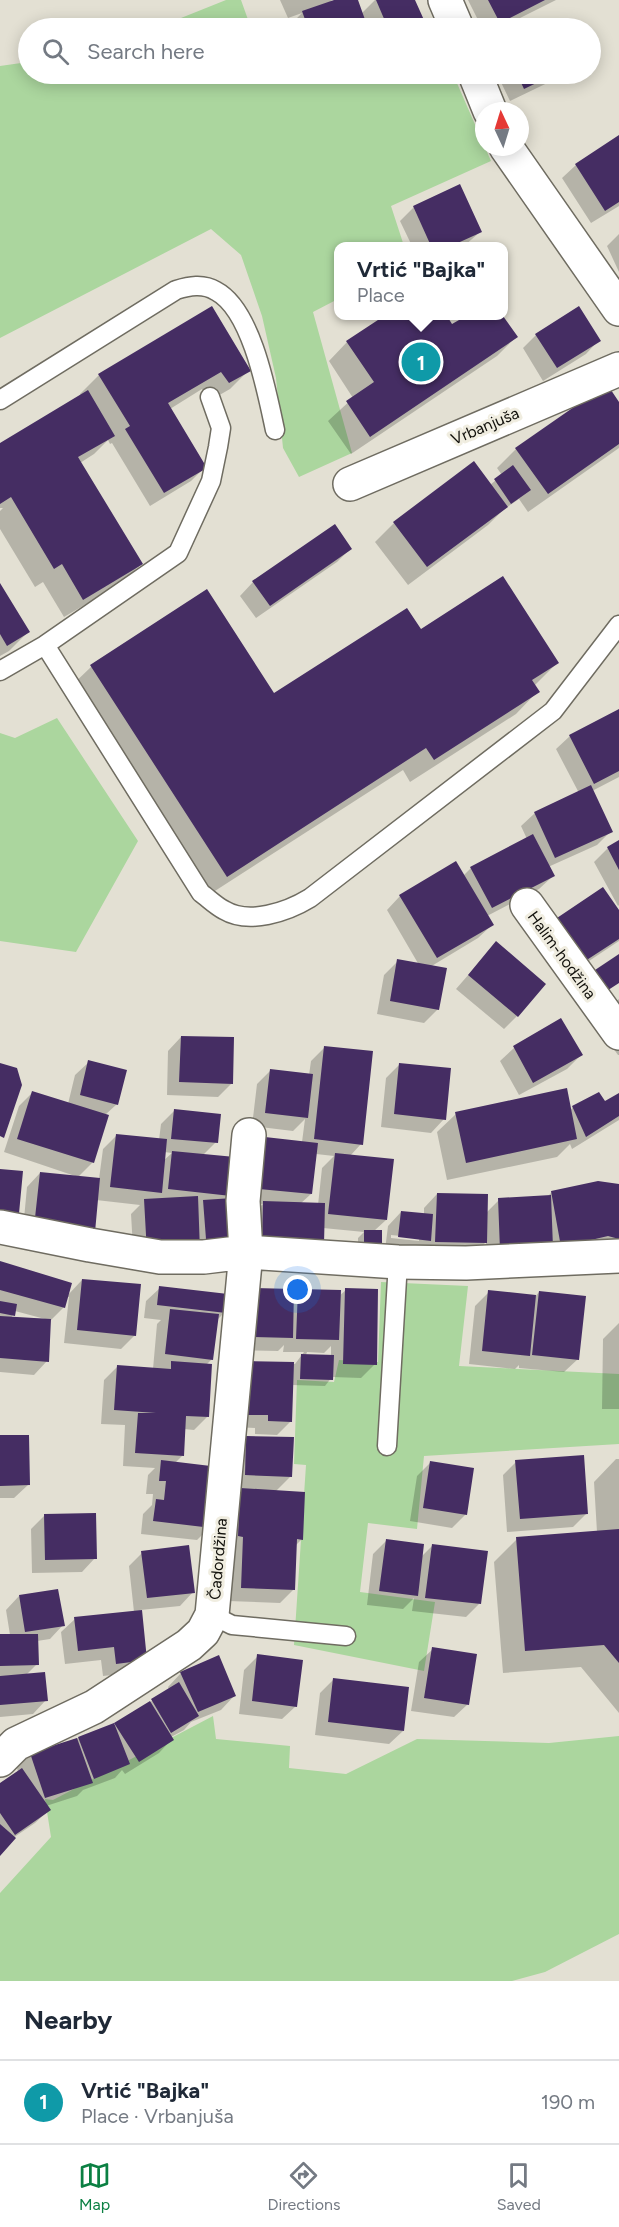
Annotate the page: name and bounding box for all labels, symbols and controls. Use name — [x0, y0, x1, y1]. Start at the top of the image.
search box — [18, 18, 601, 84]
icon: search — [39, 35, 72, 68]
text: Search here — [87, 38, 205, 65]
north arrow — [475, 102, 529, 156]
popup — [334, 242, 508, 320]
text: Vrtić "Bajka" — [357, 256, 485, 283]
text: Place — [357, 283, 405, 307]
pin: 1 — [402, 340, 440, 385]
street label: Vrbanjuša — [448, 403, 522, 449]
street label: Halim-hodžina — [524, 907, 600, 1003]
your location — [283, 1275, 312, 1304]
street label: Čadordžina — [205, 1517, 231, 1601]
text: Nearby — [24, 2004, 112, 2036]
text: Vrtić "Bajka" — [81, 2077, 209, 2104]
text: 1 — [39, 2090, 48, 2114]
text: 190 m — [541, 2090, 595, 2114]
text: Place · Vrbanjuša — [81, 2104, 234, 2128]
tab: Map — [78, 2159, 111, 2214]
tab: Directions — [267, 2159, 340, 2214]
tab: Saved — [497, 2159, 541, 2214]

